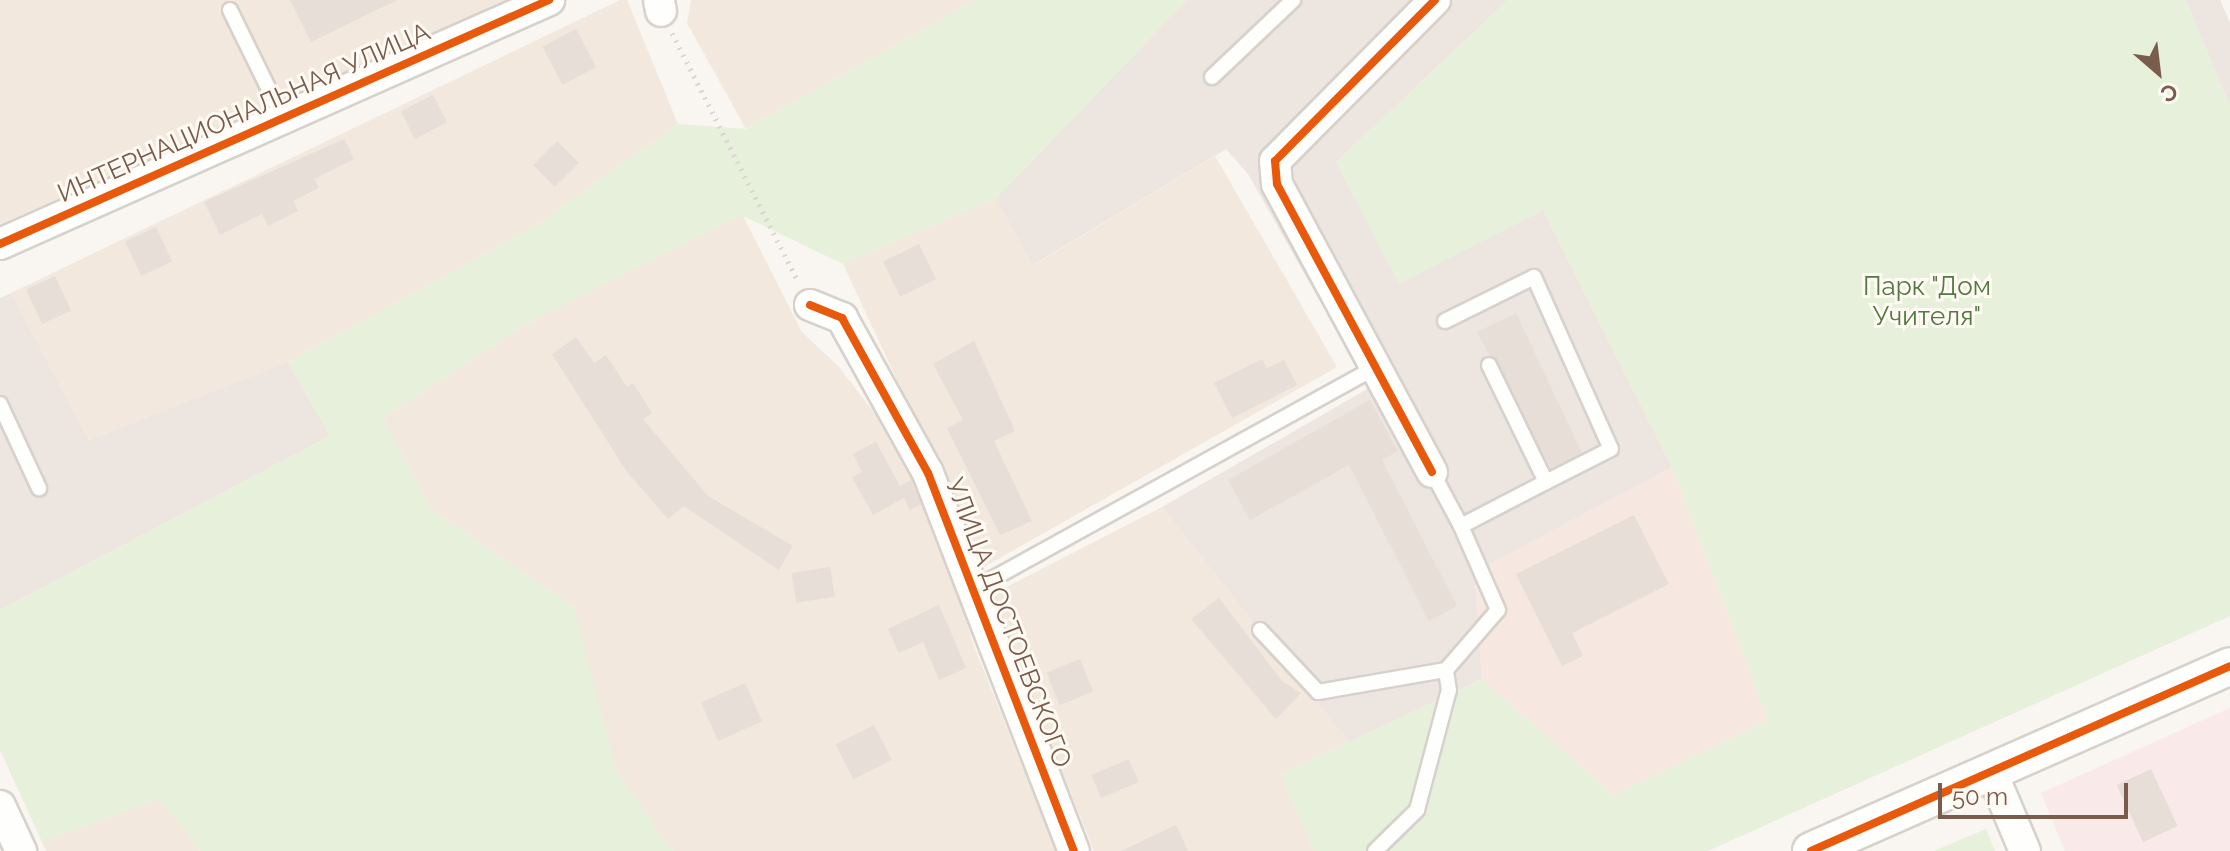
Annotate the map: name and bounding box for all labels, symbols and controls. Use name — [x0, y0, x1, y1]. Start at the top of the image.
street label: ИНТЕРНАЦИОНАЛЬНАЯ УЛИЦА — [53, 16, 435, 210]
north arrow — [2118, 32, 2198, 112]
text: С — [2157, 78, 2182, 108]
park label: Парк "Дом Учителя" — [1863, 271, 1991, 332]
street label: УЛИЦА ДОСТОЕВСКОГО — [938, 473, 1078, 773]
scale bar — [1942, 767, 2132, 817]
text: 50 m — [1952, 782, 2008, 811]

